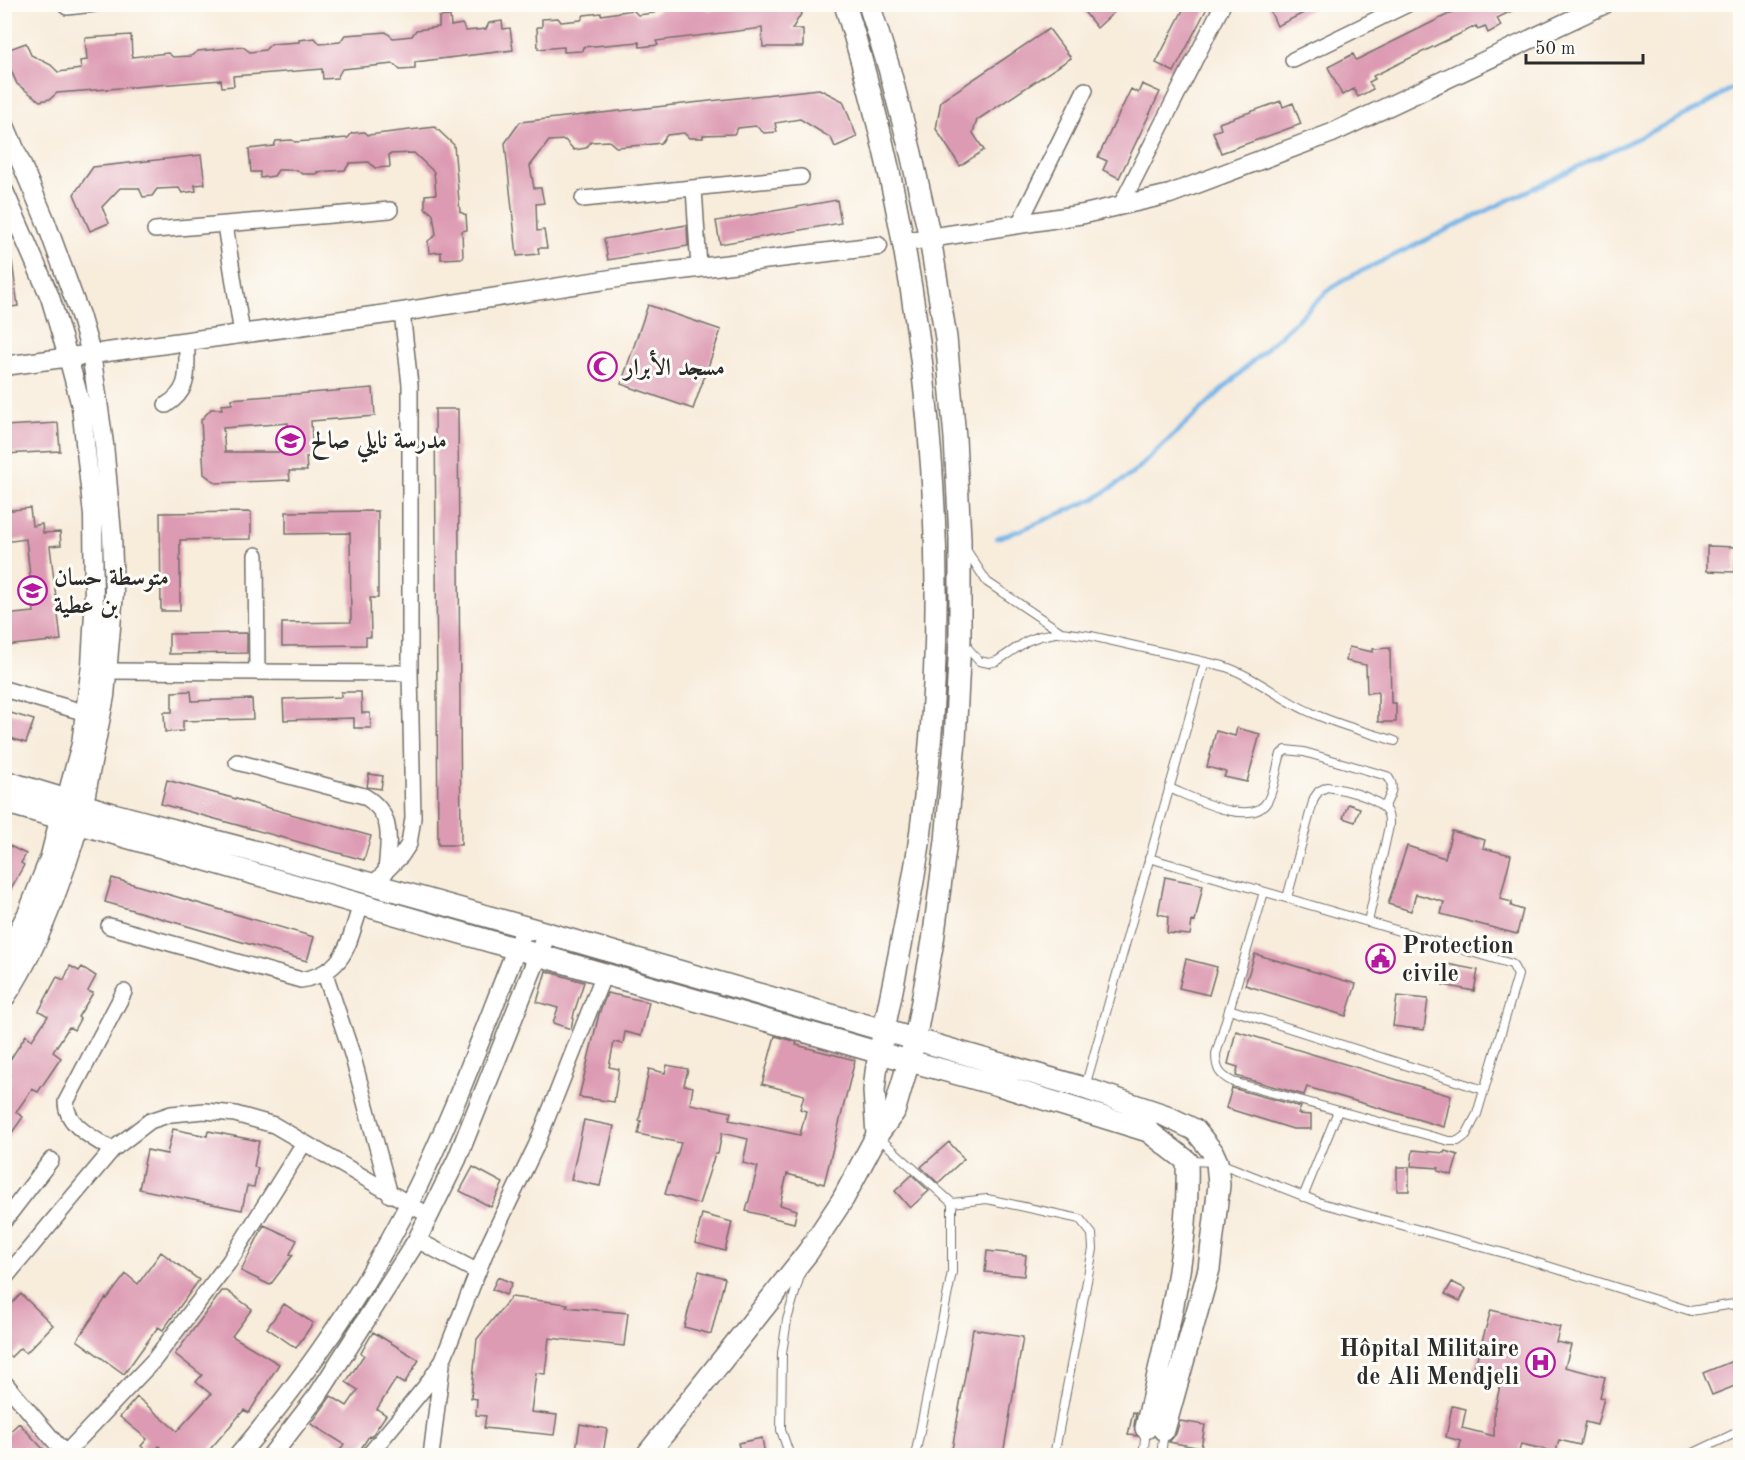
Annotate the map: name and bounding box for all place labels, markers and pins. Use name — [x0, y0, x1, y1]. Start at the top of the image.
place label: مسجد الأبرار — [621, 349, 725, 381]
mosque icon: مسجد الأبرار — [587, 351, 619, 383]
school or university icon: مدرسة نايلي صالح — [274, 424, 306, 456]
place label: مدرسة نايلي صالح — [311, 429, 447, 463]
place label: متوسطة حسان بن عطية — [54, 566, 169, 619]
school or university icon: متوسطة حسان بن عطية — [17, 575, 49, 607]
place label: Protection civile — [1402, 935, 1514, 987]
public building icon: Protection civile — [1365, 943, 1397, 975]
place label: Hôpital Militaire de Ali Mendjeli — [1339, 1338, 1519, 1390]
hospital icon: Hôpital Militaire de Ali Mendjeli — [1524, 1346, 1556, 1378]

